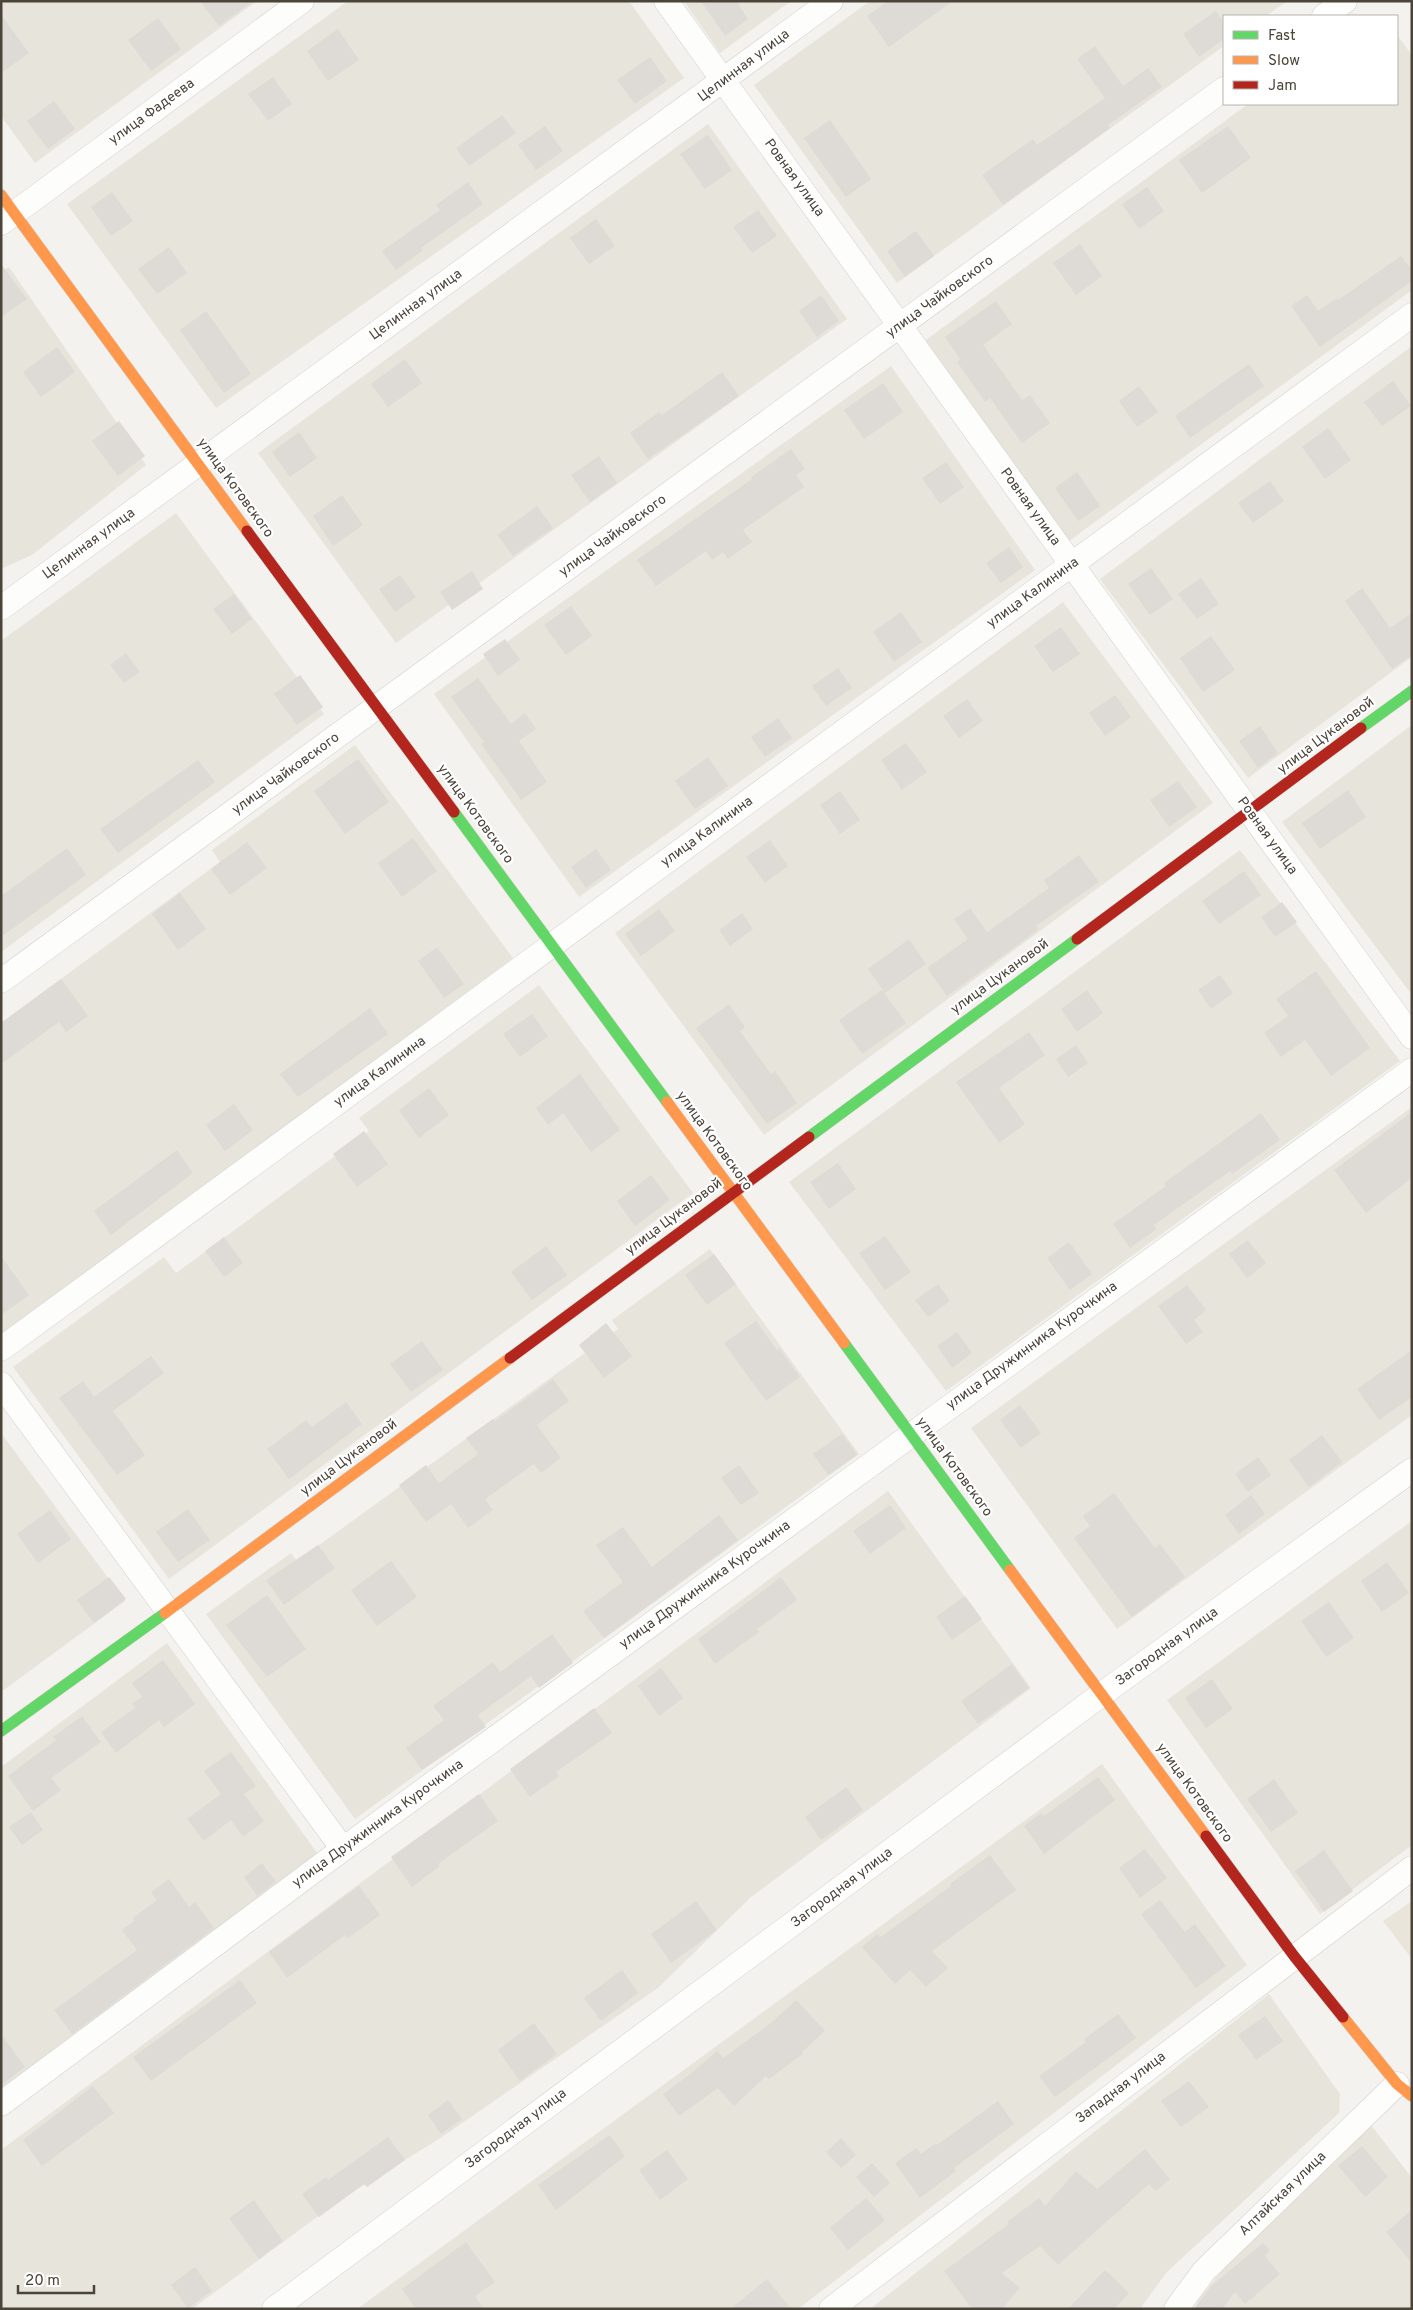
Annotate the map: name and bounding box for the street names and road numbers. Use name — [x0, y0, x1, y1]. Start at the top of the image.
street label: Целинная улица — [695, 26, 793, 106]
street label: улица Фадеева — [106, 75, 198, 149]
street label: Ровная улица — [760, 136, 828, 220]
street label: улица Чайковского — [883, 252, 997, 342]
street label: Целинная улица — [366, 266, 466, 344]
street label: улица Котовского — [193, 435, 277, 541]
street label: Ровная улица — [996, 465, 1064, 549]
street label: улица Чайковского — [556, 491, 670, 581]
street label: Целинная улица — [39, 505, 139, 583]
street label: улица Калинина — [984, 554, 1082, 632]
street label: улица Цукановой — [1274, 694, 1378, 778]
street label: улица Чайковского — [229, 729, 343, 819]
street label: улица Котовского — [433, 761, 517, 867]
street label: улица Калинина — [658, 793, 756, 871]
street label: Ровная улица — [1233, 794, 1301, 878]
street label: улица Цукановой — [948, 936, 1052, 1018]
street label: улица Калинина — [331, 1033, 429, 1111]
street label: улица Котовского — [672, 1088, 756, 1194]
street label: улица Цукановой — [622, 1175, 726, 1259]
street label: улица Дружинника Курочкина — [943, 1278, 1121, 1414]
street label: улица Котовского — [912, 1414, 996, 1520]
street label: улица Цукановой — [297, 1416, 401, 1500]
street label: улица Дружинника Курочкина — [616, 1517, 794, 1653]
street label: Загородная улица — [1112, 1604, 1222, 1690]
street label: улица Котовского — [1152, 1740, 1236, 1846]
street label: улица Дружинника Курочкина — [289, 1756, 467, 1892]
street label: Загородная улица — [788, 1844, 896, 1932]
street label: Западная улица — [1073, 2049, 1169, 2127]
street label: Загородная улица — [462, 2085, 570, 2173]
street label: Алтайская улица — [1236, 2148, 1330, 2240]

